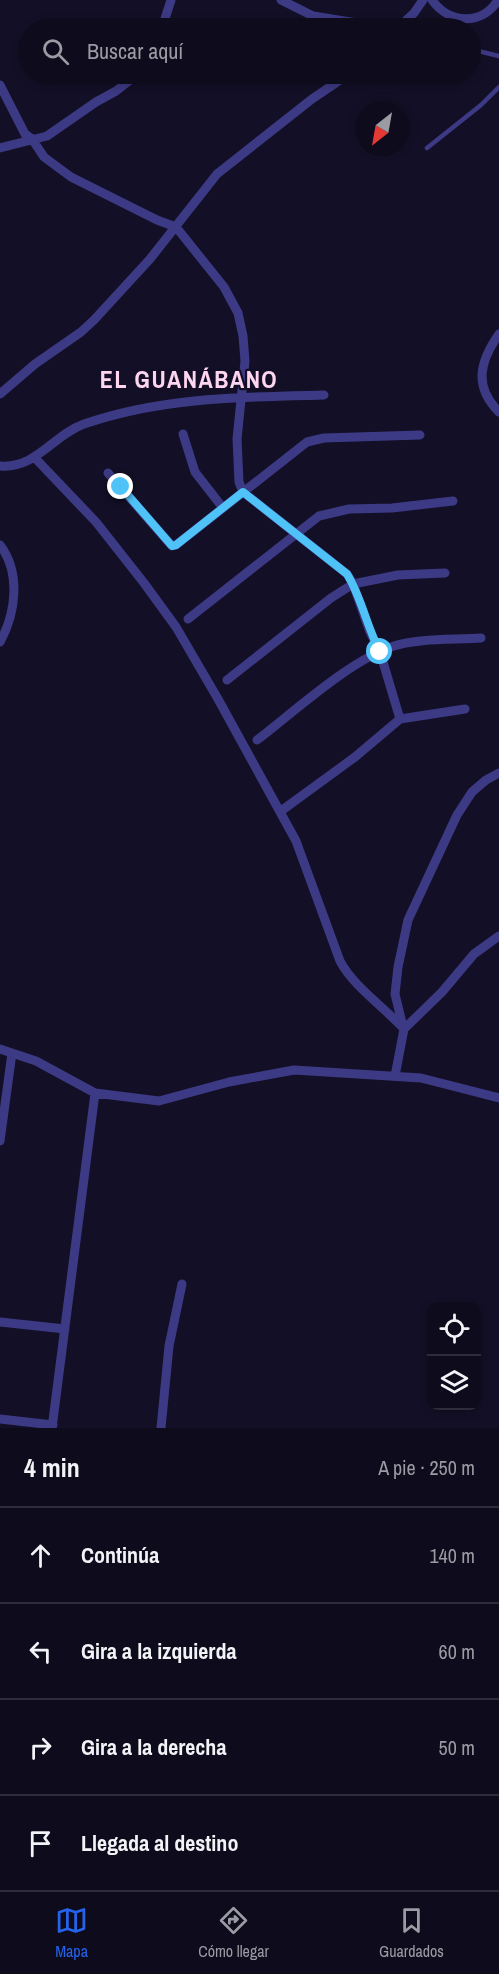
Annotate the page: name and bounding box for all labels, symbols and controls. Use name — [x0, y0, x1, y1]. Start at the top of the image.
search box — [18, 18, 481, 84]
icon: search — [39, 35, 72, 68]
text: Buscar aquí — [87, 36, 183, 66]
north arrow — [355, 102, 409, 156]
district label: EL GUANÁBANO — [100, 363, 278, 395]
route end — [107, 473, 133, 499]
route start — [366, 638, 392, 664]
map controls — [427, 1302, 481, 1410]
button: locate — [427, 1302, 481, 1356]
button: layers — [427, 1356, 481, 1410]
text: 4 min — [24, 1450, 80, 1485]
text: A pie · 250 m — [378, 1454, 475, 1481]
icon: ahead — [24, 1539, 57, 1572]
text: Continúa — [81, 1540, 159, 1570]
text: 140 m — [429, 1542, 475, 1569]
icon: left — [24, 1635, 57, 1668]
text: Gira a la izquierda — [81, 1636, 236, 1666]
text: 60 m — [439, 1638, 475, 1665]
icon: right — [24, 1731, 57, 1764]
text: Gira a la derecha — [81, 1732, 226, 1762]
text: 50 m — [439, 1734, 475, 1761]
icon: arrive — [24, 1827, 57, 1860]
text: Llegada al destino — [81, 1828, 238, 1858]
tab: Mapa — [55, 1904, 88, 1962]
tab: Cómo llegar — [198, 1904, 269, 1962]
tab: Guardados — [379, 1904, 444, 1962]

